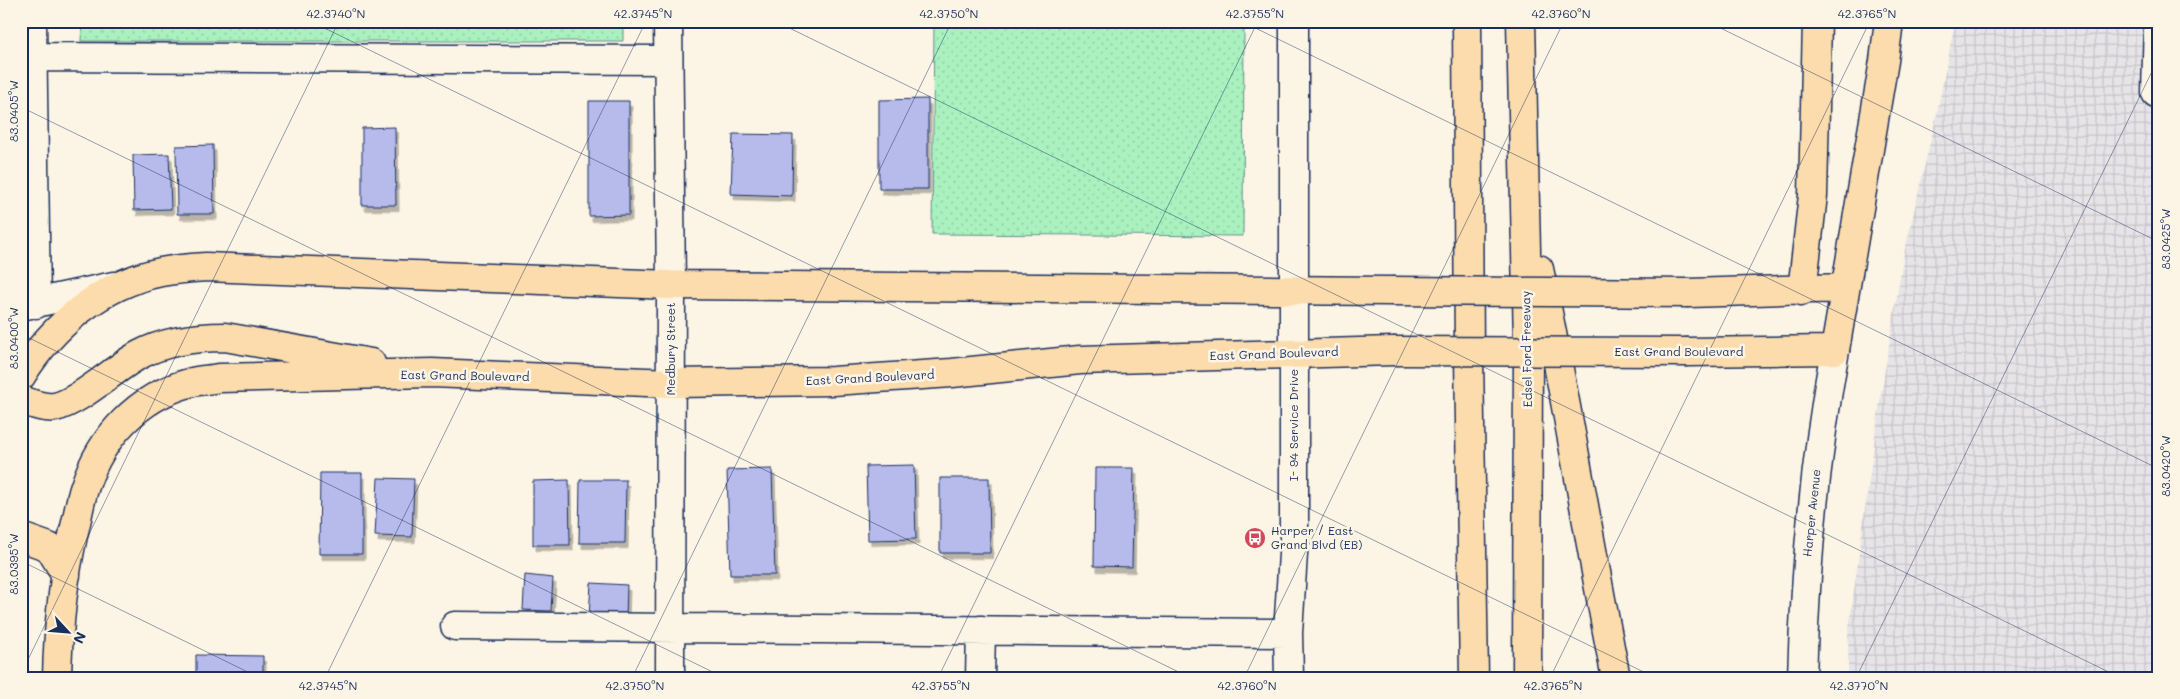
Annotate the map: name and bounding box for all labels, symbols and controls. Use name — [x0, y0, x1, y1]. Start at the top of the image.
text: 42.3740°N — [307, 5, 365, 21]
text: 42.3745°N — [614, 5, 672, 21]
text: 42.3750°N — [920, 5, 978, 21]
text: 42.3755°N — [1226, 5, 1284, 21]
text: 42.3760°N — [1531, 5, 1591, 21]
text: 42.3765°N — [1838, 5, 1896, 21]
text: 83.0405°W — [5, 80, 21, 142]
text: 83.0425°W — [2157, 208, 2173, 270]
street label: Edsel Ford Freeway — [1517, 291, 1535, 407]
street label: Medbury Street — [662, 302, 678, 396]
text: 83.0400°W — [5, 307, 21, 369]
street label: East Grand Boulevard — [1209, 343, 1339, 363]
street label: East Grand Boulevard — [1615, 343, 1744, 359]
street label: East Grand Boulevard — [400, 366, 530, 384]
street label: East Grand Boulevard — [805, 366, 935, 388]
street label: I- 94 Service Drive — [1285, 369, 1301, 481]
text: 83.0420°W — [2157, 435, 2173, 497]
street label: Harper Avenue — [1798, 468, 1824, 558]
place label: Harper / East Grand Blvd (EB) — [1271, 522, 1362, 552]
bus stop icon: Harper / East Grand Blvd (EB) — [1243, 526, 1267, 550]
text: 83.0395°W — [5, 533, 21, 595]
north arrow — [42, 606, 92, 656]
text: N — [69, 629, 91, 647]
text: 42.3745°N — [299, 677, 357, 693]
text: 42.3750°N — [606, 677, 664, 693]
text: 42.3755°N — [912, 677, 970, 693]
text: 42.3760°N — [1217, 677, 1277, 693]
text: 42.3765°N — [1524, 677, 1582, 693]
text: 42.3770°N — [1830, 677, 1888, 693]

